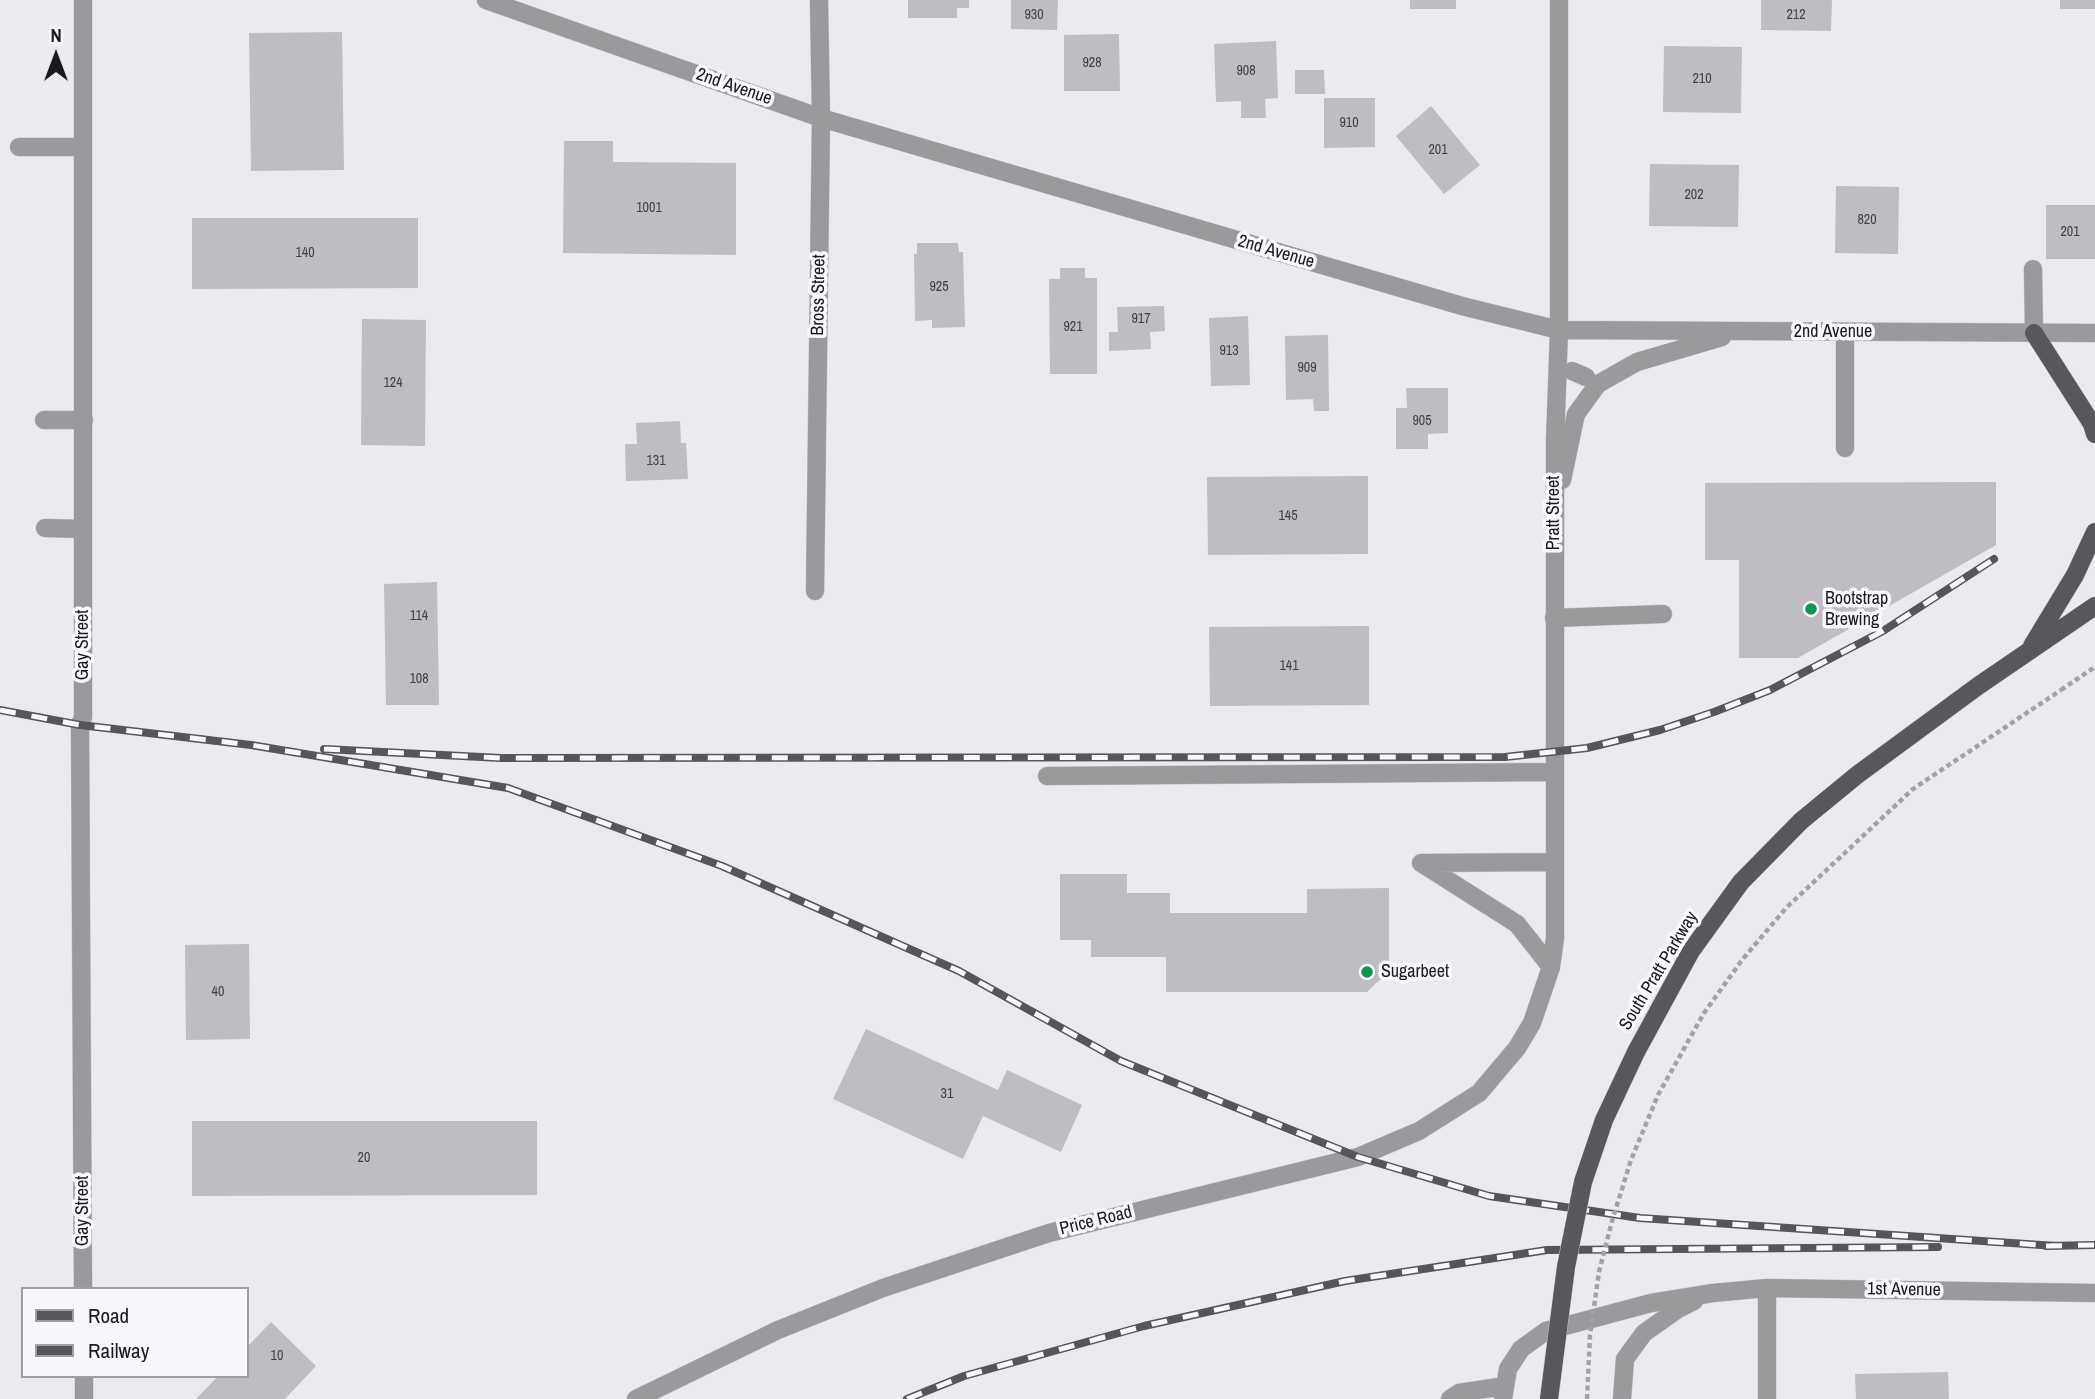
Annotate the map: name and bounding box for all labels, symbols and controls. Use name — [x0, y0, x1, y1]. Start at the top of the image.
house number: 930 — [1024, 7, 1044, 23]
house number: 212 — [1786, 7, 1806, 23]
north arrow — [21, 21, 91, 91]
text: N — [50, 22, 62, 48]
house number: 928 — [1082, 55, 1102, 71]
house number: 908 — [1236, 63, 1256, 79]
street label: 2nd Avenue — [693, 64, 775, 110]
house number: 210 — [1692, 71, 1712, 87]
house number: 910 — [1339, 115, 1359, 131]
house number: 201 — [1428, 142, 1448, 158]
house number: 202 — [1684, 187, 1704, 203]
house number: 1001 — [636, 200, 662, 216]
house number: 820 — [1857, 212, 1877, 228]
house number: 201 — [2060, 224, 2080, 240]
street label: 2nd Avenue — [1235, 231, 1317, 273]
house number: 140 — [295, 245, 315, 261]
street label: Bross Street — [807, 254, 831, 336]
house number: 925 — [929, 279, 949, 295]
house number: 917 — [1131, 311, 1151, 327]
house number: 921 — [1063, 319, 1083, 335]
street label: 2nd Avenue — [1794, 321, 1872, 343]
house number: 913 — [1219, 343, 1239, 359]
house number: 909 — [1297, 360, 1317, 376]
house number: 124 — [383, 375, 403, 391]
house number: 905 — [1412, 413, 1432, 429]
house number: 131 — [646, 453, 666, 469]
street label: Pratt Street — [1543, 476, 1565, 550]
house number: 145 — [1278, 508, 1298, 524]
place label: Bootstrap Brewing — [1825, 588, 1888, 630]
marker: Bootstrap Brewing — [1803, 601, 1819, 617]
house number: 114 — [410, 608, 428, 624]
street label: Gay Street — [72, 610, 94, 680]
house number: 141 — [1279, 658, 1299, 674]
house number: 108 — [409, 671, 429, 687]
street label: South Pratt Parkway — [1615, 908, 1703, 1034]
place label: Sugarbeet — [1381, 961, 1449, 983]
marker: Sugarbeet — [1359, 964, 1375, 980]
house number: 40 — [212, 984, 224, 1000]
house number: 31 — [941, 1086, 953, 1102]
house number: 20 — [358, 1150, 370, 1166]
street label: Gay Street — [72, 1176, 94, 1246]
street label: Price Road — [1058, 1202, 1134, 1240]
street label: 1st Avenue — [1867, 1279, 1941, 1301]
legend — [21, 1287, 248, 1378]
text: Road — [88, 1301, 129, 1330]
text: Railway — [88, 1336, 149, 1365]
house number: 10 — [271, 1348, 283, 1364]

